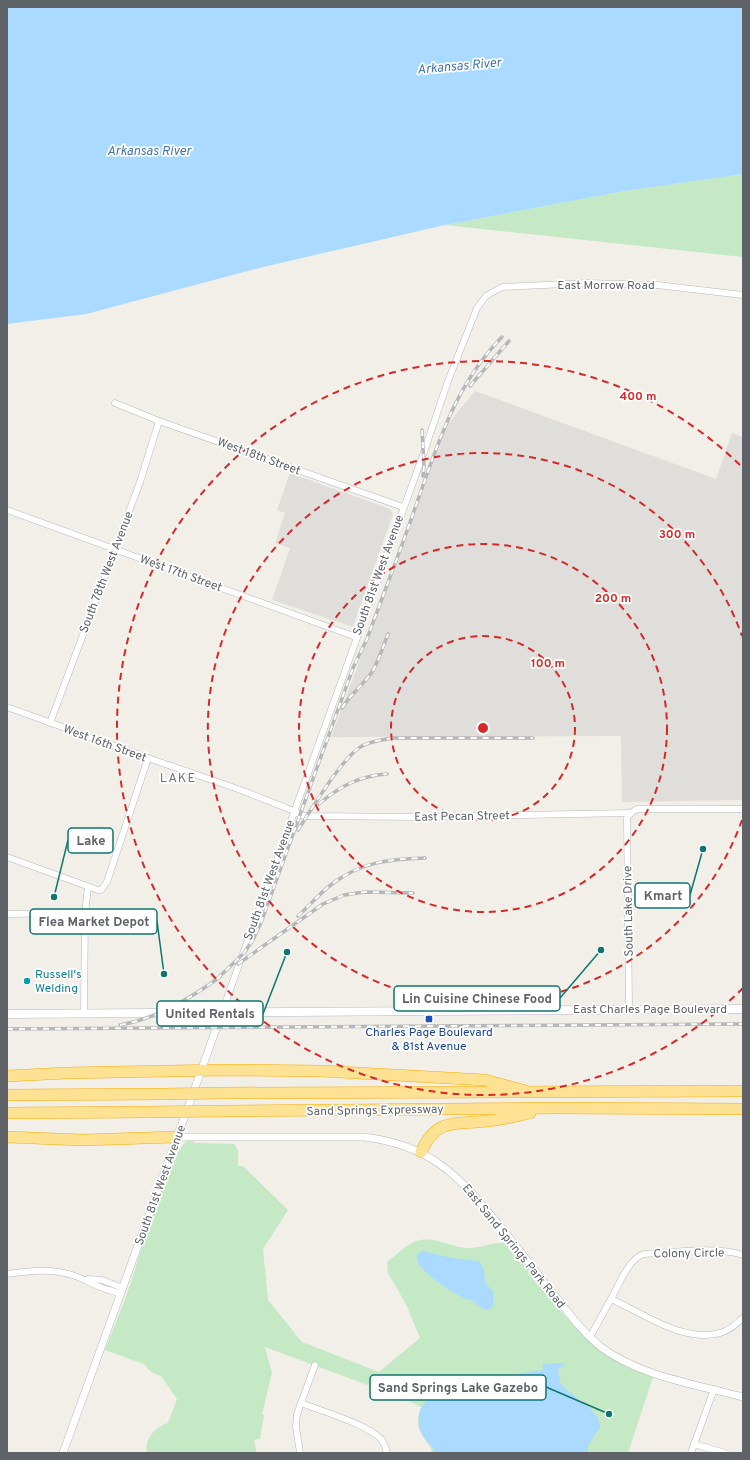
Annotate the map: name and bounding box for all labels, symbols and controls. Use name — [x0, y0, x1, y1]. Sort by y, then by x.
water label: Arkansas River — [417, 55, 503, 79]
water label: Arkansas River — [107, 144, 192, 160]
street label: East Morrow Road — [557, 278, 655, 294]
text: 400 m — [619, 389, 657, 405]
street label: West 18th Street — [215, 434, 303, 479]
street label: South 78th West Avenue — [76, 509, 138, 636]
street label: South 81st West Avenue — [350, 513, 408, 638]
text: 300 m — [659, 527, 695, 543]
street label: West 17th Street — [137, 552, 224, 596]
text: 200 m — [595, 591, 631, 607]
text: 100 m — [531, 656, 565, 672]
street label: West 16th Street — [61, 721, 149, 766]
centre of rings — [476, 721, 490, 735]
district label: LAKE — [160, 771, 196, 787]
street label: East Pecan Street — [414, 808, 510, 826]
street label: South 81st West Avenue — [241, 818, 299, 943]
callout: Lake — [68, 828, 113, 853]
text: Lake — [77, 834, 105, 850]
street label: South Lake Drive — [620, 865, 638, 957]
callout: Kmart — [635, 883, 690, 908]
text: Kmart — [644, 889, 682, 905]
callout: Flea Market Depot — [30, 909, 157, 934]
text: Flea Market Depot — [39, 915, 149, 931]
place label: Russell's Welding — [35, 967, 82, 997]
marker: Russell's Welding — [22, 976, 32, 986]
callout: Lin Cuisine Chinese Food — [394, 986, 560, 1011]
text: Lin Cuisine Chinese Food — [402, 992, 552, 1008]
callout: United Rentals — [157, 1001, 263, 1026]
street label: East Charles Page Boulevard — [573, 1002, 727, 1018]
text: United Rentals — [165, 1007, 255, 1023]
marker: Charles Page Boulevard & 81st Avenue — [424, 1014, 434, 1024]
place label: Charles Page Boulevard & 81st Avenue — [365, 1025, 493, 1055]
street label: Sand Springs Expressway — [306, 1102, 444, 1120]
street label: South 81st West Avenue — [132, 1123, 190, 1248]
street label: East Sand Springs Park Road — [458, 1181, 568, 1312]
street label: Colony Circle — [653, 1245, 725, 1263]
callout: Sand Springs Lake Gazebo — [370, 1375, 546, 1400]
text: Sand Springs Lake Gazebo — [378, 1381, 538, 1397]

